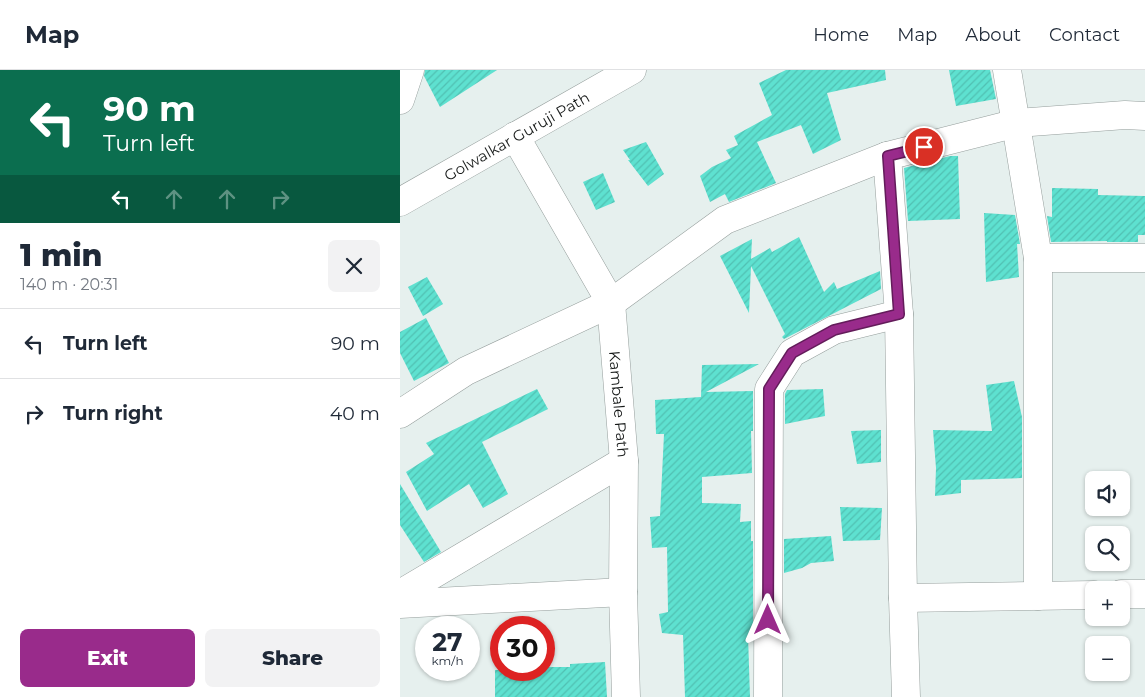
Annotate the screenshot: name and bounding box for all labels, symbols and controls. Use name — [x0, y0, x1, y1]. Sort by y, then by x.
text: Map — [25, 20, 79, 49]
text: Home — [813, 24, 869, 46]
text: Map — [897, 24, 937, 46]
text: About — [965, 24, 1021, 46]
text: Contact — [1049, 24, 1120, 46]
text: 90 m — [103, 87, 196, 130]
street label: Golwalkar Guruji Path — [440, 87, 592, 185]
icon: left — [20, 90, 85, 155]
pin — [903, 126, 945, 168]
text: Turn left — [103, 130, 195, 157]
icon: arrive — [910, 133, 938, 161]
icon: left — [107, 185, 135, 213]
icon: ahead — [160, 185, 188, 213]
icon: ahead — [213, 185, 241, 213]
icon: right — [266, 185, 294, 213]
text: 1 min — [20, 237, 103, 274]
button: close — [328, 240, 380, 292]
text: 140 m · 20:31 — [20, 275, 118, 294]
icon: left — [20, 330, 48, 358]
text: Turn left — [63, 332, 148, 355]
text: 90 m — [331, 332, 380, 355]
street label: Kambale Path — [605, 350, 633, 458]
icon: right — [20, 400, 48, 428]
text: Turn right — [63, 402, 163, 425]
text: 40 m — [330, 402, 380, 425]
map controls — [1085, 471, 1130, 681]
button: sound — [1085, 471, 1130, 516]
button: search — [1085, 526, 1130, 571]
button: + — [1085, 581, 1130, 626]
position arrow — [741, 593, 793, 645]
speed limit sign: 30 — [490, 616, 555, 681]
text: 27 — [432, 627, 463, 657]
button: Exit — [20, 629, 195, 687]
button: Share — [205, 629, 380, 687]
button: − — [1085, 636, 1130, 681]
text: km/h — [431, 653, 464, 668]

